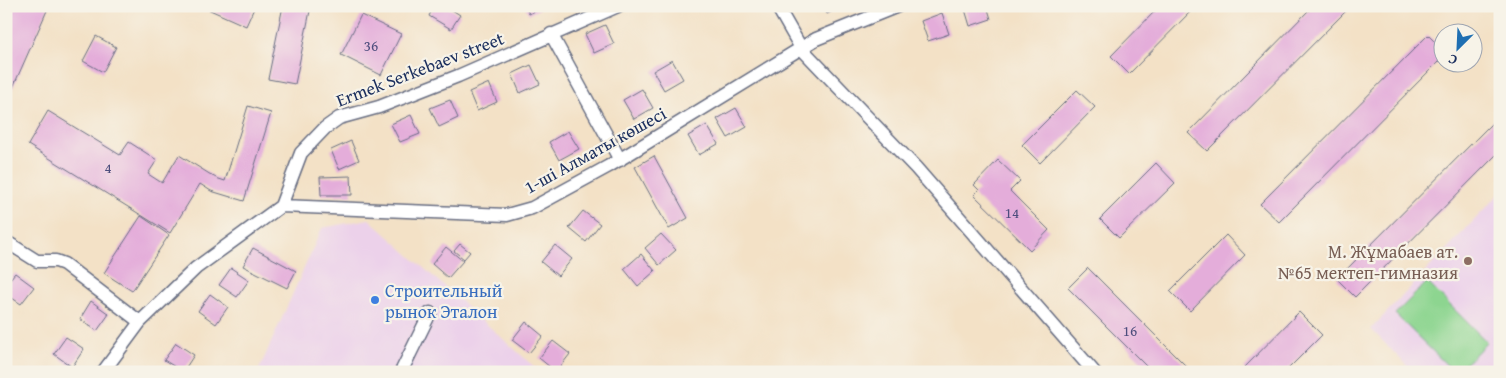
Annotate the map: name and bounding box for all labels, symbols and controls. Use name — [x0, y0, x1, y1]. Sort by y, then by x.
north arrow — [1434, 22, 1484, 72]
street label: Ermek Serkebaev street — [332, 24, 508, 113]
house number: 36 — [364, 35, 378, 56]
text: С — [1445, 49, 1460, 71]
street label: 1-ші Алматы көшесі — [519, 100, 671, 200]
house number: 4 — [104, 157, 112, 178]
house number: 14 — [1005, 202, 1019, 223]
place label: М. Жұмабаев ат. №65 мектеп-гимназия — [1278, 238, 1458, 286]
marker: М. Жұмабаев ат. №65 мектеп-гимназия — [1462, 255, 1474, 267]
place label: Строительный рынок Эталон — [385, 277, 503, 325]
marker: Строительный рынок Эталон — [369, 294, 381, 306]
house number: 16 — [1123, 320, 1137, 341]

